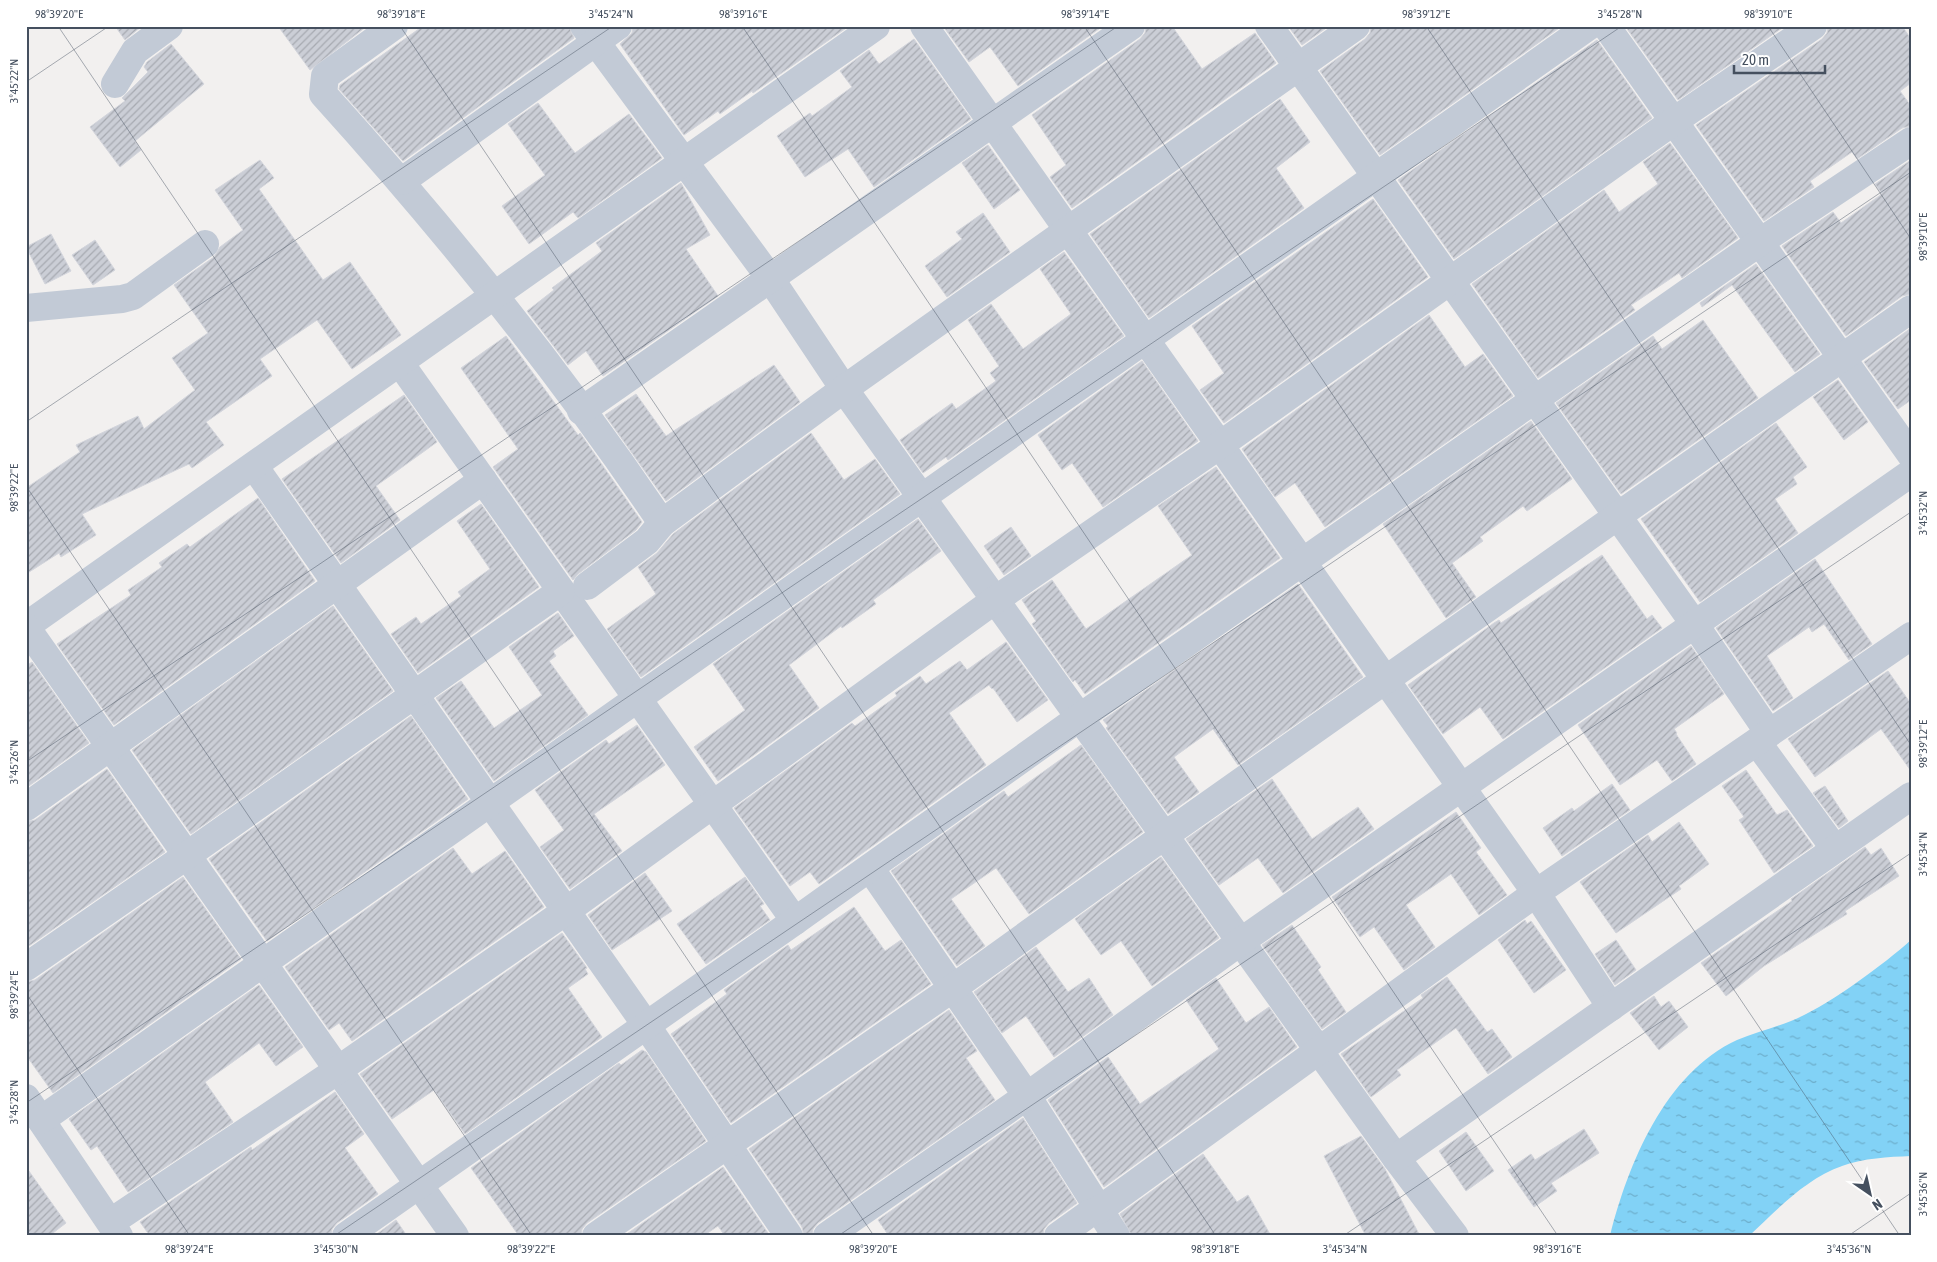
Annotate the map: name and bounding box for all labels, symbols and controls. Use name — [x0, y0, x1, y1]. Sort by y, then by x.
text: 98°39'20"E — [35, 7, 83, 21]
text: 98°39'18"E — [377, 7, 425, 21]
text: 3°45'24"N — [589, 7, 633, 21]
text: 98°39'16"E — [719, 7, 767, 21]
text: 98°39'14"E — [1061, 7, 1109, 21]
text: 98°39'12"E — [1402, 7, 1450, 21]
text: 3°45'28"N — [1598, 7, 1642, 21]
text: 98°39'10"E — [1744, 7, 1792, 21]
scale bar — [1734, 42, 1826, 74]
text: 20 m — [1742, 51, 1769, 68]
text: 3°45'22"N — [7, 59, 21, 103]
text: 98°39'10"E — [1916, 213, 1930, 261]
text: 98°39'22"E — [7, 464, 21, 512]
text: 3°45'32"N — [1916, 491, 1930, 535]
text: 98°39'12"E — [1916, 720, 1930, 768]
text: 3°45'26"N — [7, 740, 21, 784]
text: 3°45'34"N — [1916, 832, 1930, 876]
text: 98°39'24"E — [7, 971, 21, 1019]
text: 3°45'28"N — [7, 1080, 21, 1124]
north arrow — [1844, 1170, 1894, 1220]
text: 3°45'36"N — [1916, 1172, 1930, 1216]
text: N — [1869, 1196, 1885, 1214]
text: 98°39'24"E — [165, 1242, 213, 1256]
text: 3°45'30"N — [314, 1242, 358, 1256]
text: 98°39'22"E — [507, 1242, 555, 1256]
text: 98°39'20"E — [849, 1242, 897, 1256]
text: 98°39'18"E — [1191, 1242, 1239, 1256]
text: 3°45'34"N — [1323, 1242, 1367, 1256]
text: 98°39'16"E — [1533, 1242, 1581, 1256]
text: 3°45'36"N — [1827, 1242, 1871, 1256]

